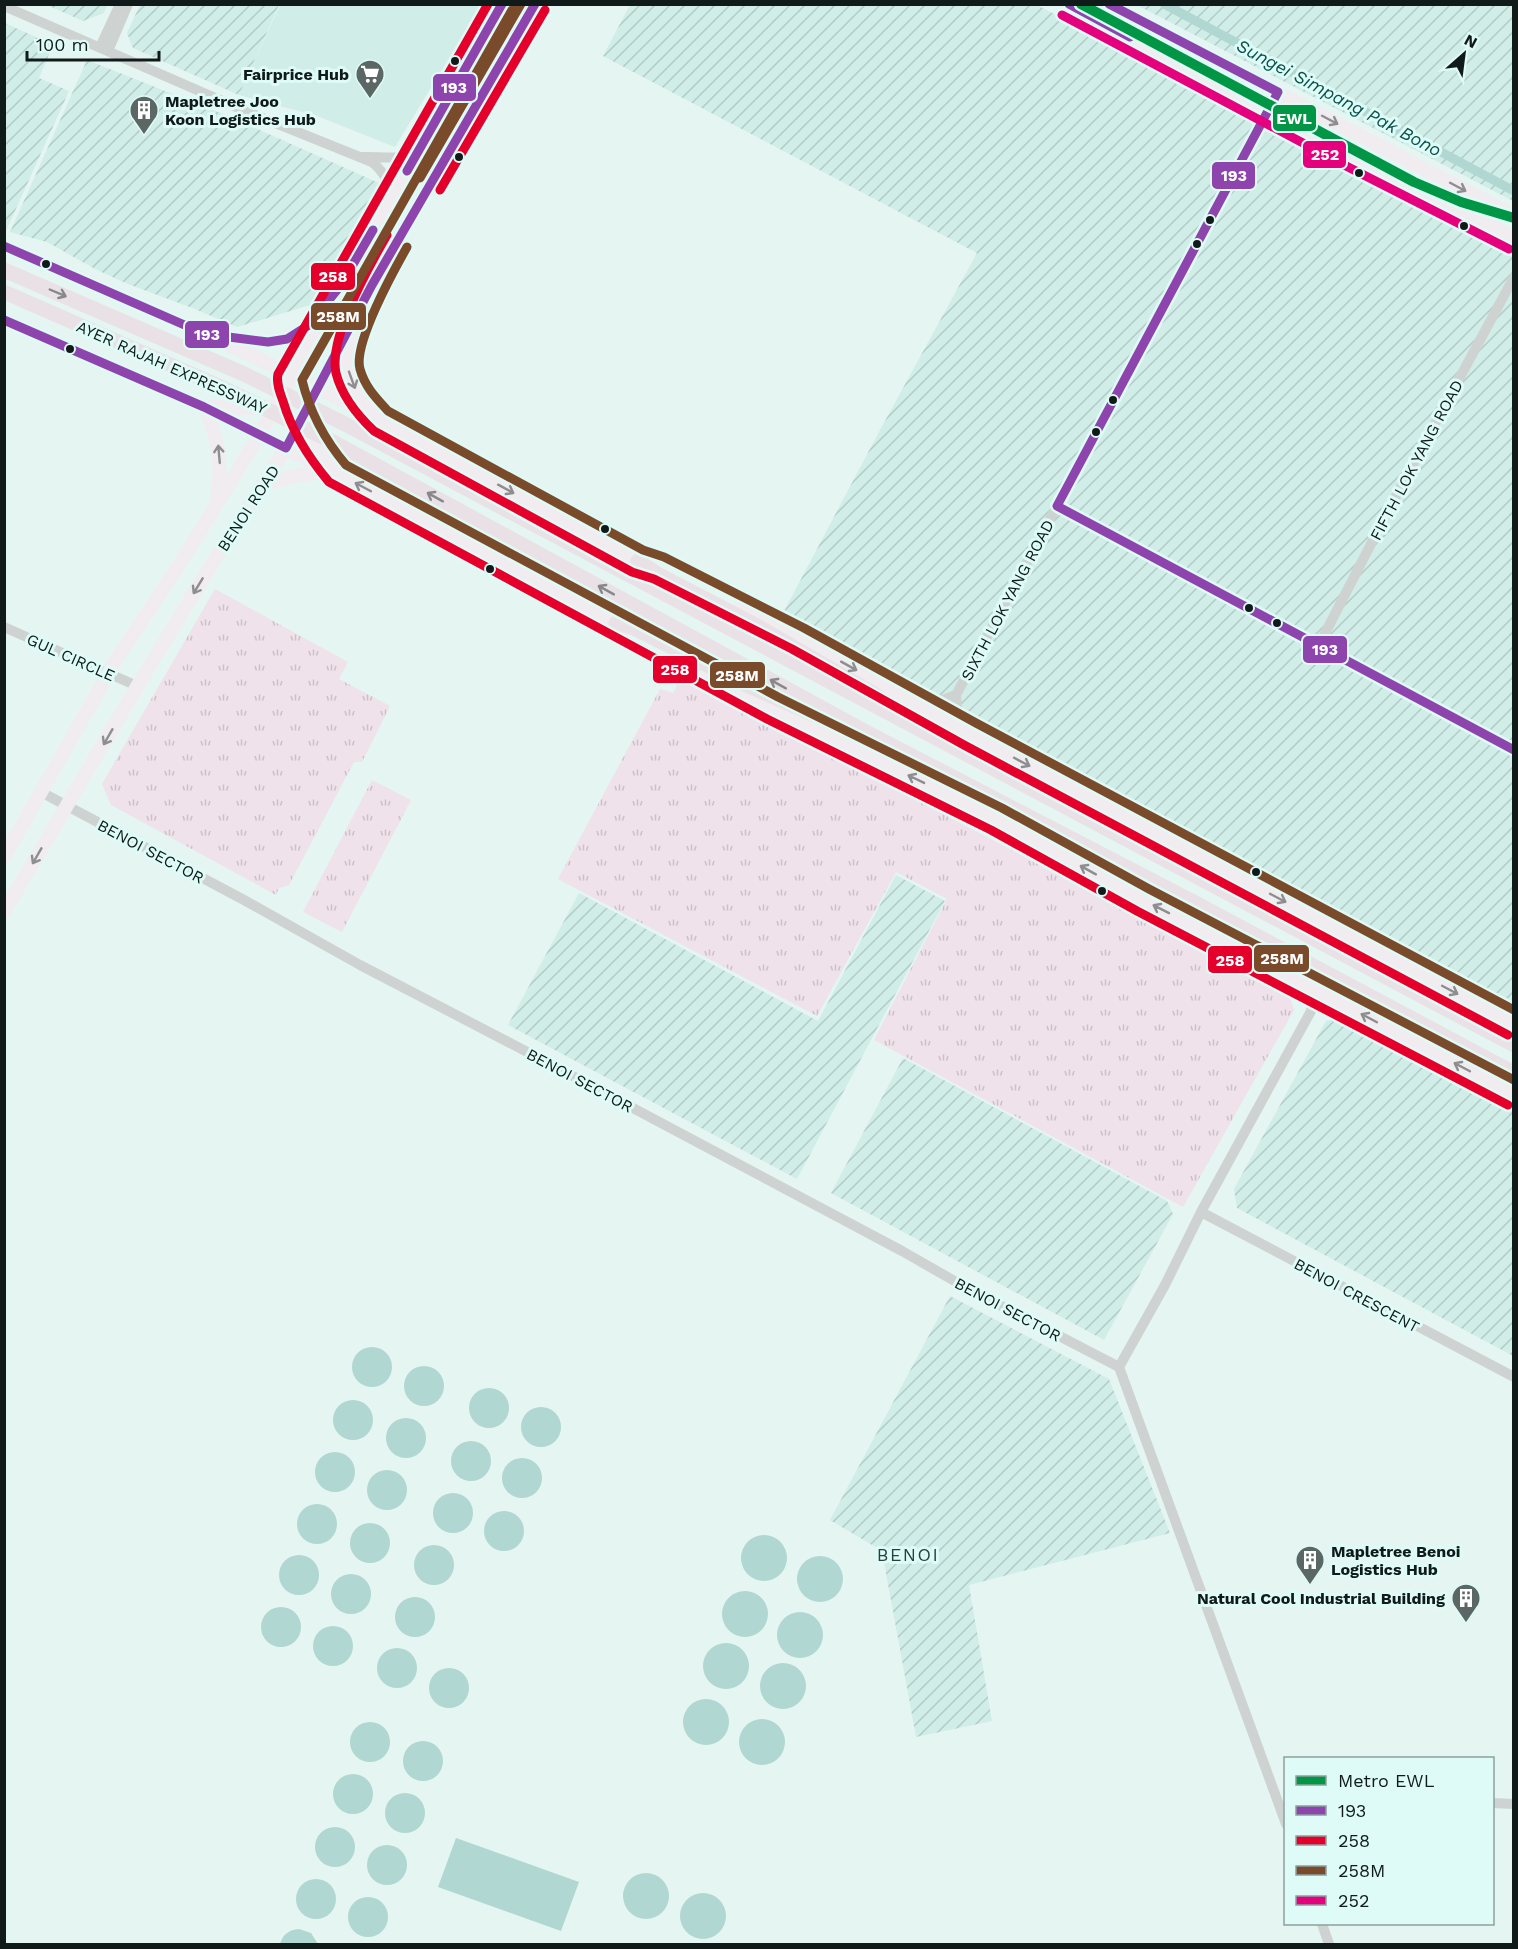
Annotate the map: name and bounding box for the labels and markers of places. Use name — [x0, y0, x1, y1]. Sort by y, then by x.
unlabelled marker — [449, 55, 461, 67]
supermarket icon: Fairprice Hub — [354, 58, 386, 100]
place label: Fairprice Hub — [243, 65, 349, 84]
place label: Mapletree Joo Koon Logistics Hub — [165, 92, 316, 129]
building icon: Mapletree Joo Koon Logistics Hub — [128, 94, 160, 136]
unlabelled marker — [453, 151, 465, 163]
unlabelled marker — [1353, 167, 1365, 179]
unlabelled marker — [1204, 214, 1216, 226]
unlabelled marker — [1458, 220, 1470, 232]
unlabelled marker — [1191, 238, 1203, 250]
unlabelled marker — [40, 258, 52, 270]
unlabelled marker — [64, 343, 76, 355]
unlabelled marker — [1107, 394, 1119, 406]
unlabelled marker — [1090, 426, 1102, 438]
unlabelled marker — [599, 523, 611, 535]
unlabelled marker — [484, 563, 496, 575]
unlabelled marker — [1243, 602, 1255, 614]
unlabelled marker — [1271, 617, 1283, 629]
unlabelled marker — [1250, 866, 1262, 878]
unlabelled marker — [1096, 885, 1108, 897]
place label: Mapletree Benoi Logistics Hub — [1331, 1542, 1460, 1579]
building icon: Mapletree Benoi Logistics Hub — [1294, 1544, 1326, 1586]
building icon: Natural Cool Industrial Building — [1450, 1582, 1482, 1624]
place label: Natural Cool Industrial Building — [1197, 1589, 1445, 1608]

